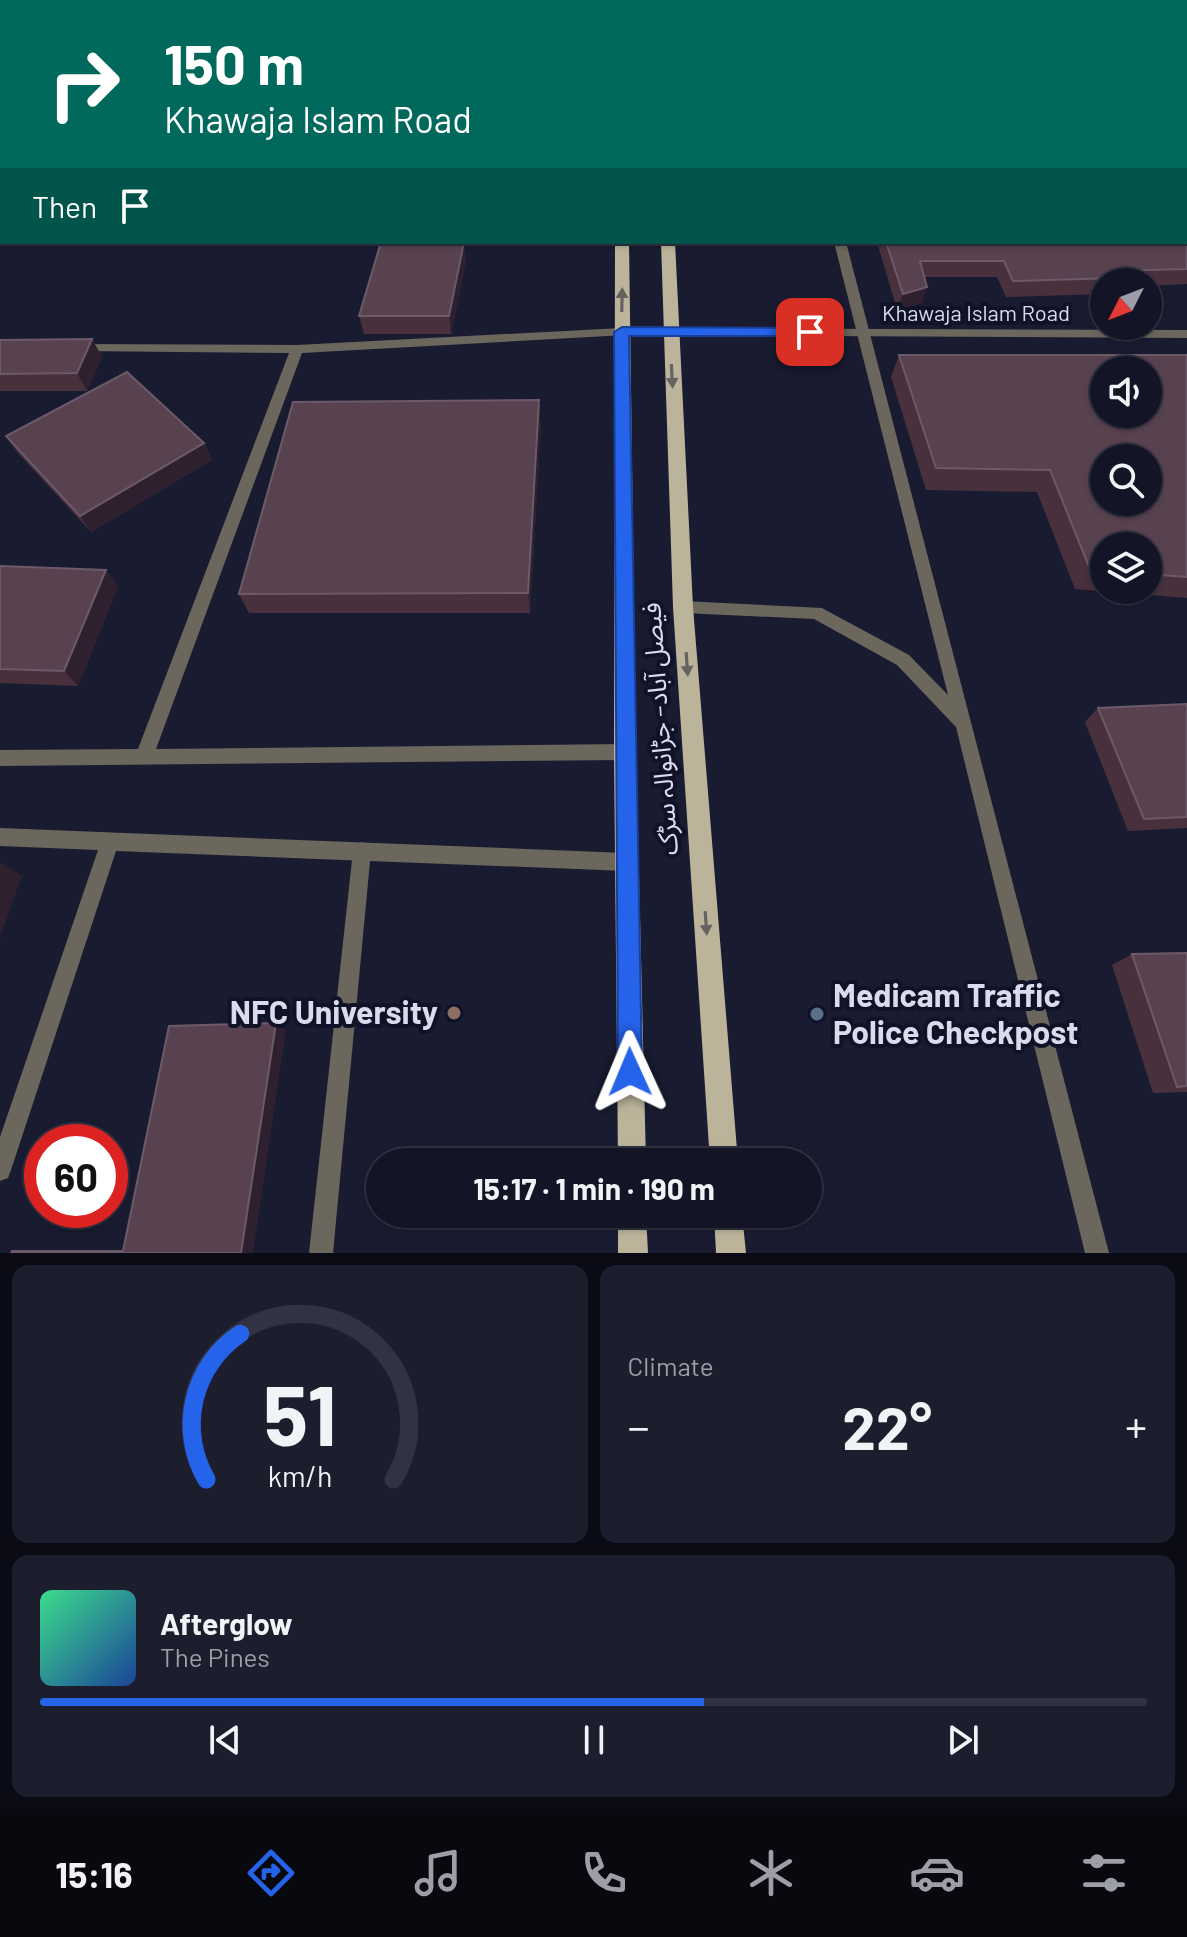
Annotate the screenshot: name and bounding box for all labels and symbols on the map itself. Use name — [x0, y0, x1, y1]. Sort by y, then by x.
north arrow — [1090, 268, 1162, 340]
one-way arrow — [616, 287, 628, 312]
pin — [776, 298, 844, 366]
street label: Khawaja Islam Road — [882, 299, 1070, 325]
one-way arrow — [665, 364, 678, 389]
street label: فیصل آباد– جڑانوالہ سڑک — [634, 601, 684, 857]
one-way arrow — [681, 651, 694, 676]
one-way arrow — [700, 911, 713, 936]
place label: Medicam Traffic Police Checkpost — [833, 975, 1079, 1050]
place label: NFC University — [230, 992, 438, 1030]
marker: NFC University — [445, 1004, 463, 1022]
marker: Medicam Traffic Police Checkpost — [808, 1005, 826, 1023]
position arrow — [588, 1030, 672, 1114]
speed limit sign: 60 — [24, 1124, 128, 1228]

